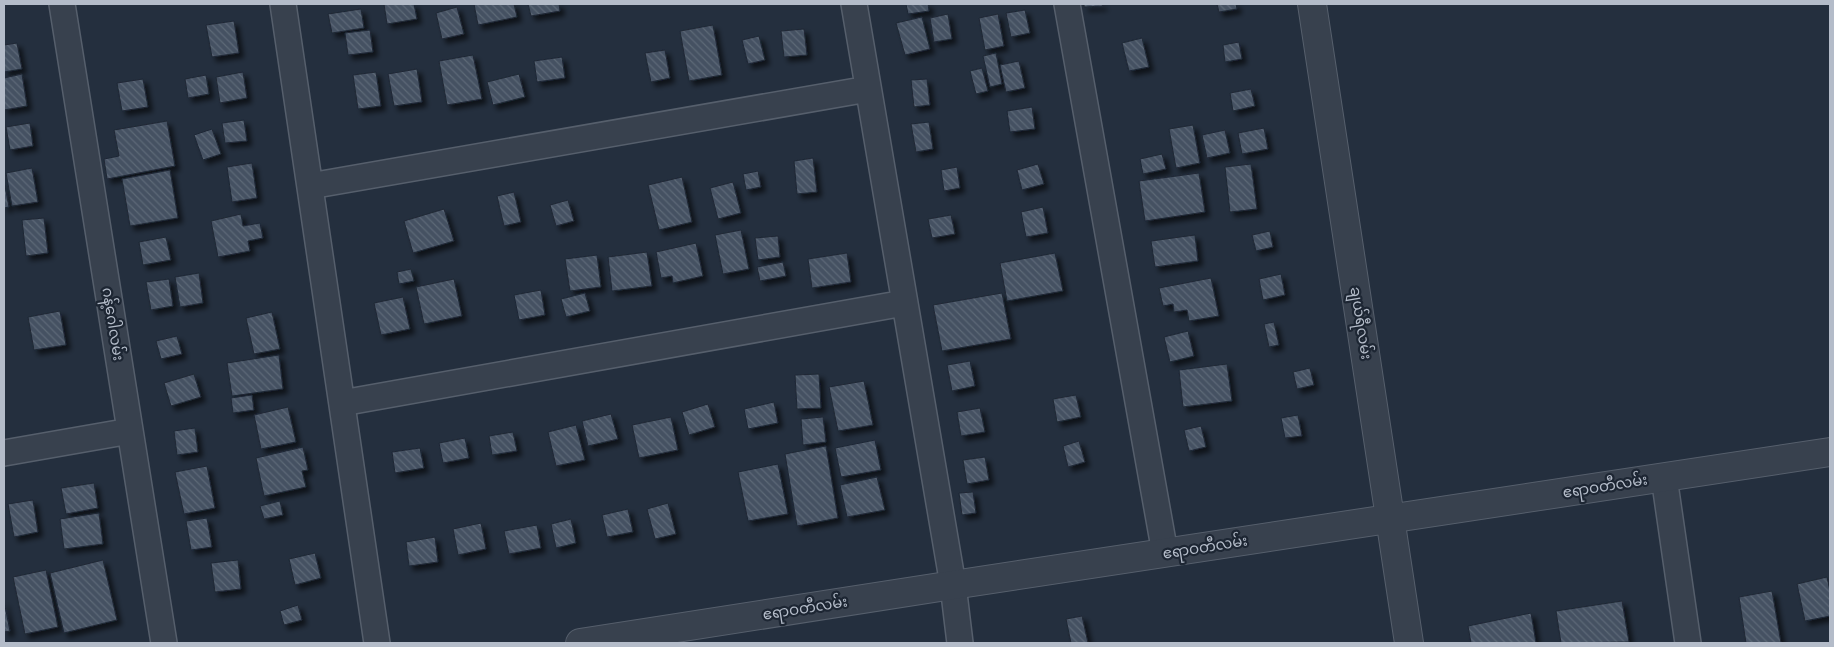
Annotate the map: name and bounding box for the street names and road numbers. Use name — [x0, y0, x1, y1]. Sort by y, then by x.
street label: ချယ်ရီလမ်း — [1343, 285, 1377, 361]
street label: ဂန့်ဂေါလမ်း — [95, 286, 129, 362]
street label: ဧရာဝတီလမ်း — [1561, 469, 1649, 505]
street label: ဧရာဝတီလမ်း — [1161, 530, 1249, 566]
street label: ဧရာဝတီလမ်း — [761, 591, 849, 627]

